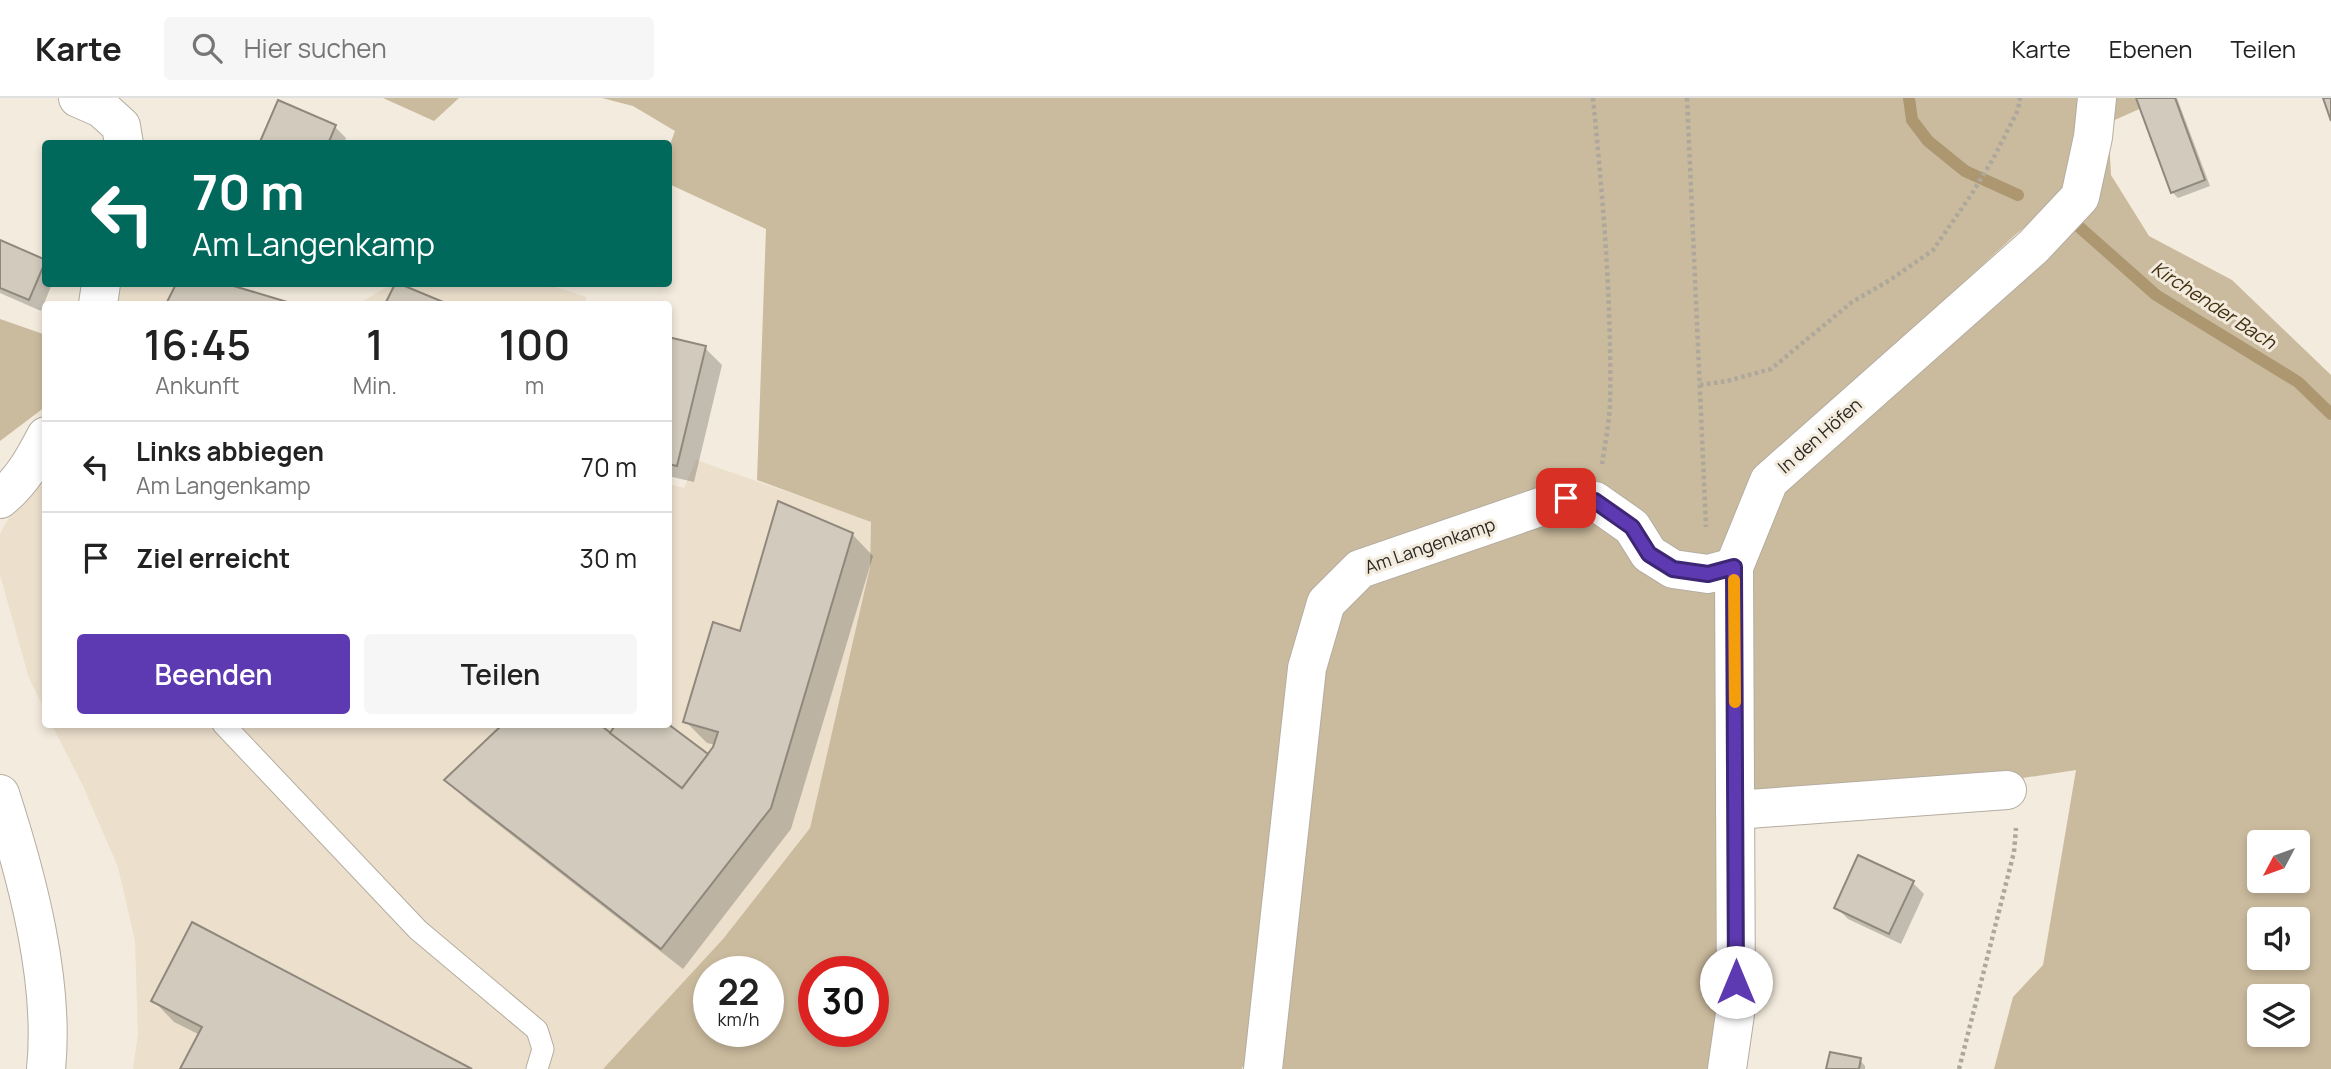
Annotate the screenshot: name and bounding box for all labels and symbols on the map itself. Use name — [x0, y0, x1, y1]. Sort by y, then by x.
water label: Kirchender Bach — [2147, 255, 2282, 355]
street label: In den Höfen — [1772, 392, 1866, 478]
pin — [1536, 468, 1596, 528]
street label: Am Langenkamp — [1361, 511, 1498, 579]
north arrow — [2247, 830, 2310, 892]
position arrow — [1699, 945, 1773, 1019]
speed limit sign: 30 — [798, 956, 889, 1047]

